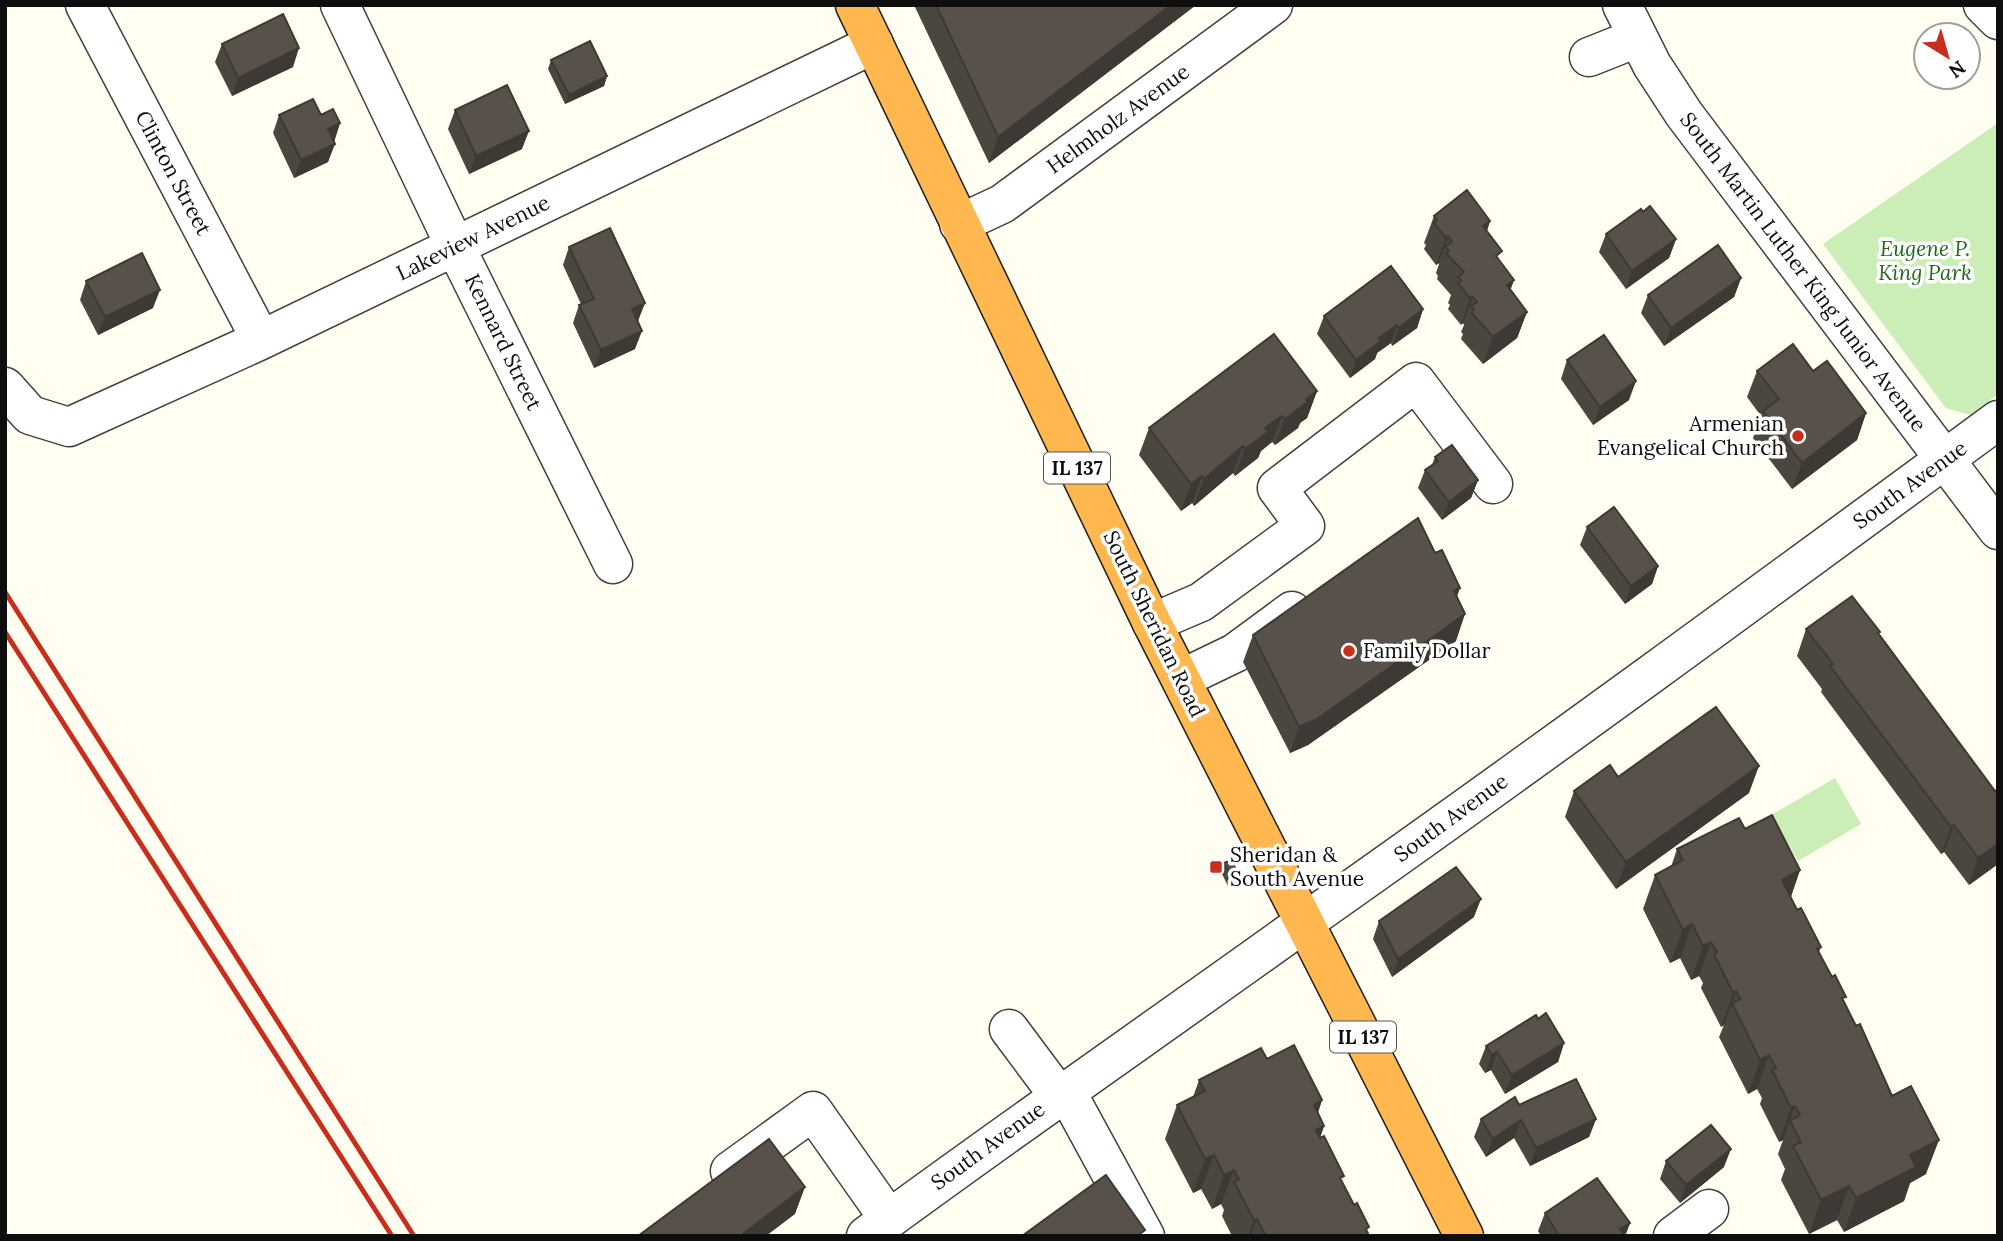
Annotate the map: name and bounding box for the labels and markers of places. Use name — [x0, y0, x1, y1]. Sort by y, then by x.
place label: Armenian Evangelical Church — [1597, 410, 1784, 461]
marker: Armenian Evangelical Church — [1790, 428, 1806, 444]
place label: Family Dollar — [1363, 637, 1491, 664]
marker: Family Dollar — [1341, 643, 1357, 659]
place label: Sheridan & South Avenue — [1230, 841, 1364, 892]
marker: Sheridan & South Avenue — [1208, 859, 1224, 875]

